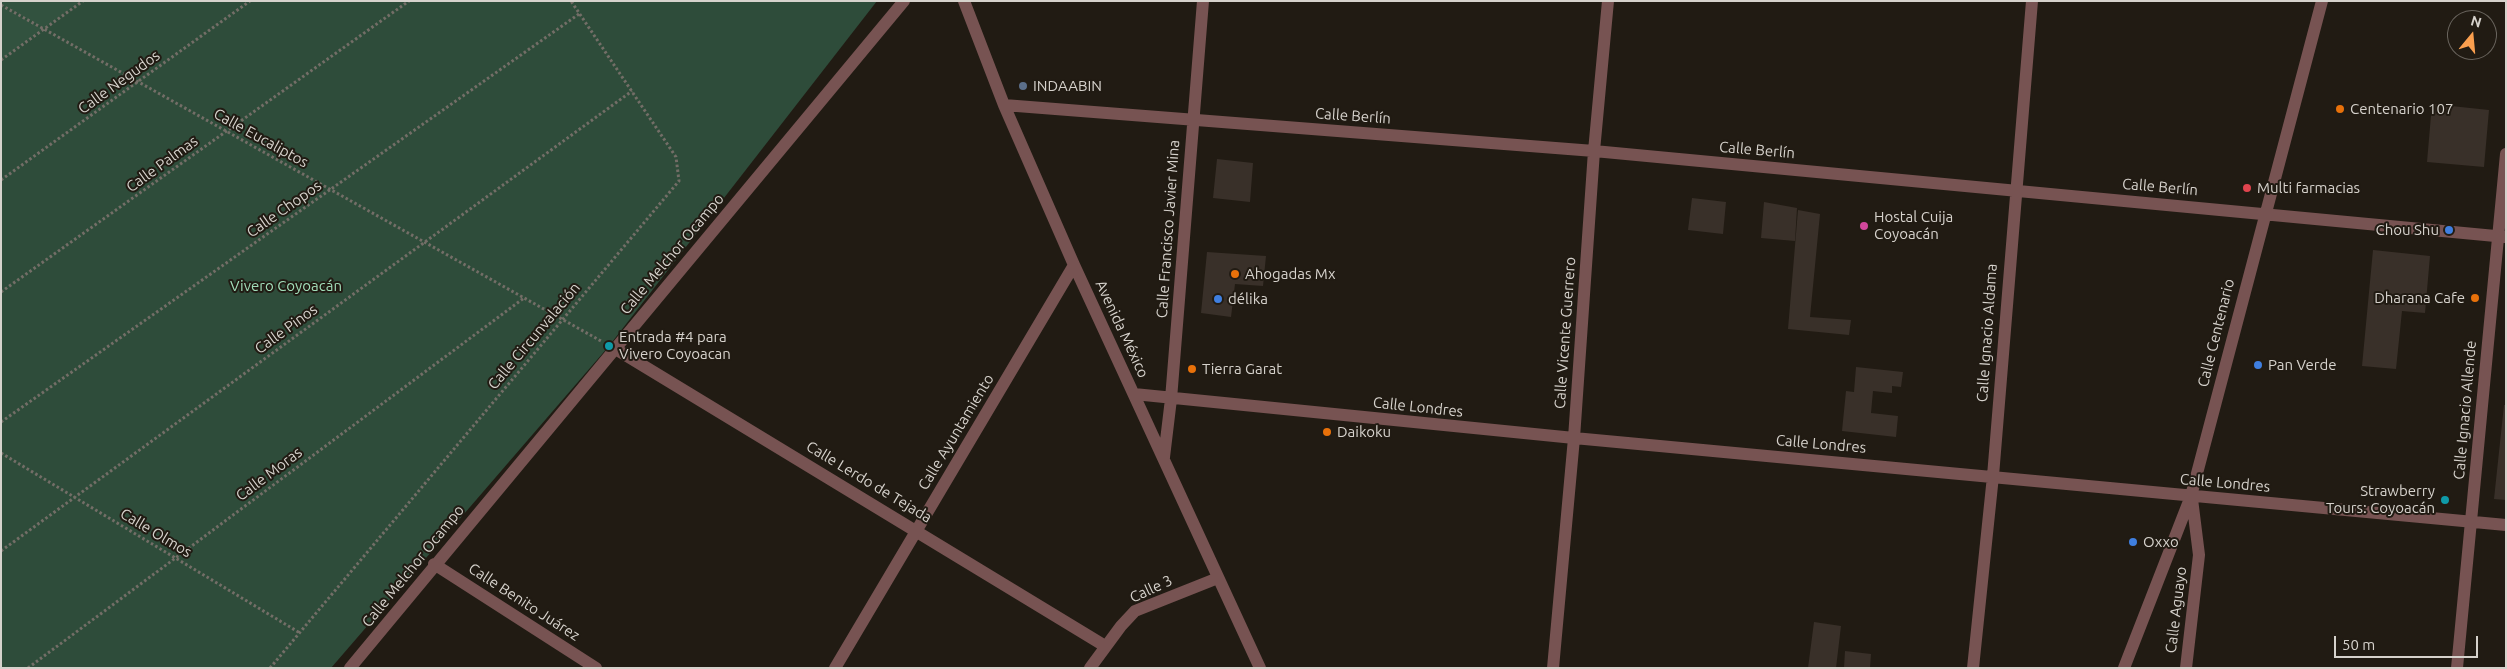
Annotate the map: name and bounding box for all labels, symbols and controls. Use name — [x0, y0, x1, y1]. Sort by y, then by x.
north arrow — [2447, 10, 2497, 60]
text: N — [2469, 12, 2483, 31]
street label: Calle Negudos — [75, 46, 163, 118]
place label: INDAABIN — [1033, 77, 1102, 95]
marker: INDAABIN — [1017, 80, 1029, 92]
place label: Centenario 107 — [2350, 100, 2453, 118]
marker: Centenario 107 — [2334, 103, 2346, 115]
street label: Calle Berlín — [1314, 104, 1392, 128]
street label: Calle Eucaliptos — [210, 105, 312, 171]
street label: Calle Palmas — [123, 132, 201, 196]
street label: Calle Berlín — [1718, 138, 1796, 162]
street label: Calle Francisco Javier Mina — [1153, 139, 1183, 319]
street label: Calle Berlín — [2121, 175, 2199, 199]
street label: Calle Chopos — [243, 177, 325, 241]
place label: Multi farmacias — [2257, 179, 2360, 197]
marker: Multi farmacias — [2241, 182, 2253, 194]
street label: Calle Melchor Ocampo — [616, 190, 728, 318]
place label: Hostal Cuija Coyoacán — [1874, 208, 1953, 243]
marker: Hostal Cuija Coyoacán — [1858, 220, 1870, 232]
place label: Chou Shu — [2375, 221, 2439, 239]
marker: Chou Shu — [2443, 224, 2455, 236]
street label: Calle Vicente Guerrero — [1551, 256, 1579, 410]
street label: Calle Ignacio Aldama — [1973, 263, 2001, 403]
place label: Ahogadas Mx — [1245, 265, 1335, 283]
marker: Ahogadas Mx — [1229, 268, 1241, 280]
park label: Vivero Coyoacán — [230, 277, 342, 295]
street label: Avenida México — [1092, 277, 1152, 381]
street label: Calle Centenario — [2194, 277, 2238, 389]
street label: Calle Circunvalación — [484, 279, 584, 393]
place label: Dharana Cafe — [2374, 289, 2465, 307]
place label: délika — [1228, 290, 1268, 308]
marker: Dharana Cafe — [2469, 292, 2481, 304]
marker: délika — [1212, 293, 1224, 305]
street label: Calle Pinos — [251, 300, 321, 358]
place label: Entrada #4 para Vivero Coyoacan — [619, 328, 731, 363]
marker: Entrada #4 para Vivero Coyoacan — [603, 340, 615, 352]
street label: Calle Ignacio Allende — [2450, 340, 2480, 480]
place label: Pan Verde — [2268, 356, 2337, 374]
marker: Pan Verde — [2252, 359, 2264, 371]
place label: Tierra Garat — [1202, 360, 1282, 378]
marker: Tierra Garat — [1186, 363, 1198, 375]
street label: Calle Ayuntamiento — [914, 371, 998, 493]
street label: Calle Londres — [1372, 393, 1464, 421]
place label: Daikoku — [1337, 423, 1391, 441]
marker: Daikoku — [1321, 426, 1333, 438]
street label: Calle Londres — [1775, 431, 1867, 457]
street label: Calle Lerdo de Tejada — [803, 437, 935, 527]
street label: Calle Moras — [232, 443, 306, 505]
street label: Calle Londres — [2179, 470, 2271, 496]
place label: Strawberry Tours: Coyoacán — [2326, 482, 2435, 517]
marker: Strawberry Tours: Coyoacán — [2439, 494, 2451, 506]
street label: Calle Melchor Ocampo — [358, 501, 468, 631]
street label: Calle Olmos — [117, 505, 195, 561]
place label: Oxxo — [2143, 533, 2179, 551]
marker: Oxxo — [2127, 536, 2139, 548]
street label: Calle Benito Juárez — [465, 559, 583, 645]
street label: Calle Aguayo — [2162, 566, 2190, 654]
street label: Calle 3 — [1127, 571, 1175, 607]
scale bar — [2337, 626, 2481, 658]
text: 50 m — [2342, 636, 2375, 653]

